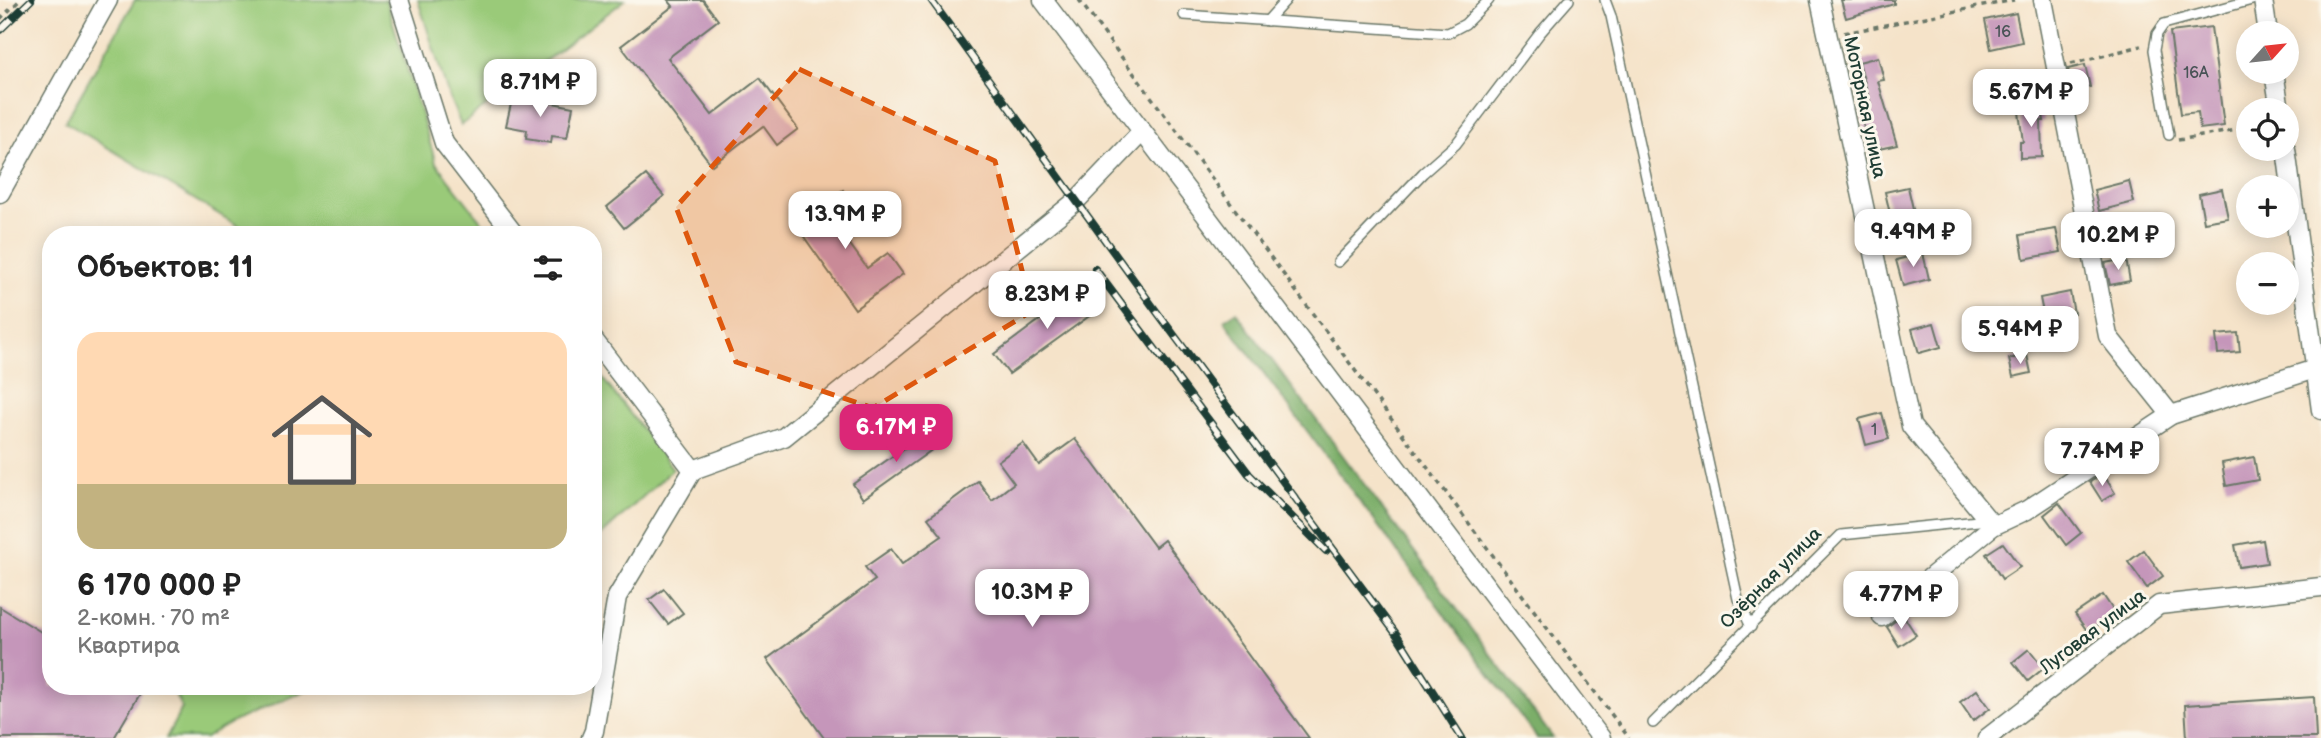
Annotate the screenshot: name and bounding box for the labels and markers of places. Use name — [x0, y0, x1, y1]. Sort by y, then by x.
pin: 8.71M ₽ — [475, 60, 605, 119]
pin: 5.67M ₽ — [1966, 69, 2096, 129]
pin: 13.9M ₽ — [780, 191, 910, 251]
pin: 9.49M ₽ — [1848, 210, 1978, 269]
pin: 10.2M ₽ — [2053, 212, 2183, 272]
pin: 8.23M ₽ — [982, 272, 1112, 331]
pin: 5.94M ₽ — [1955, 306, 2085, 366]
pin: 6.17M ₽ — [831, 405, 961, 464]
pin: 7.74M ₽ — [2037, 428, 2167, 488]
pin: 10.3M ₽ — [967, 570, 1097, 629]
pin: 4.77M ₽ — [1836, 572, 1966, 631]

